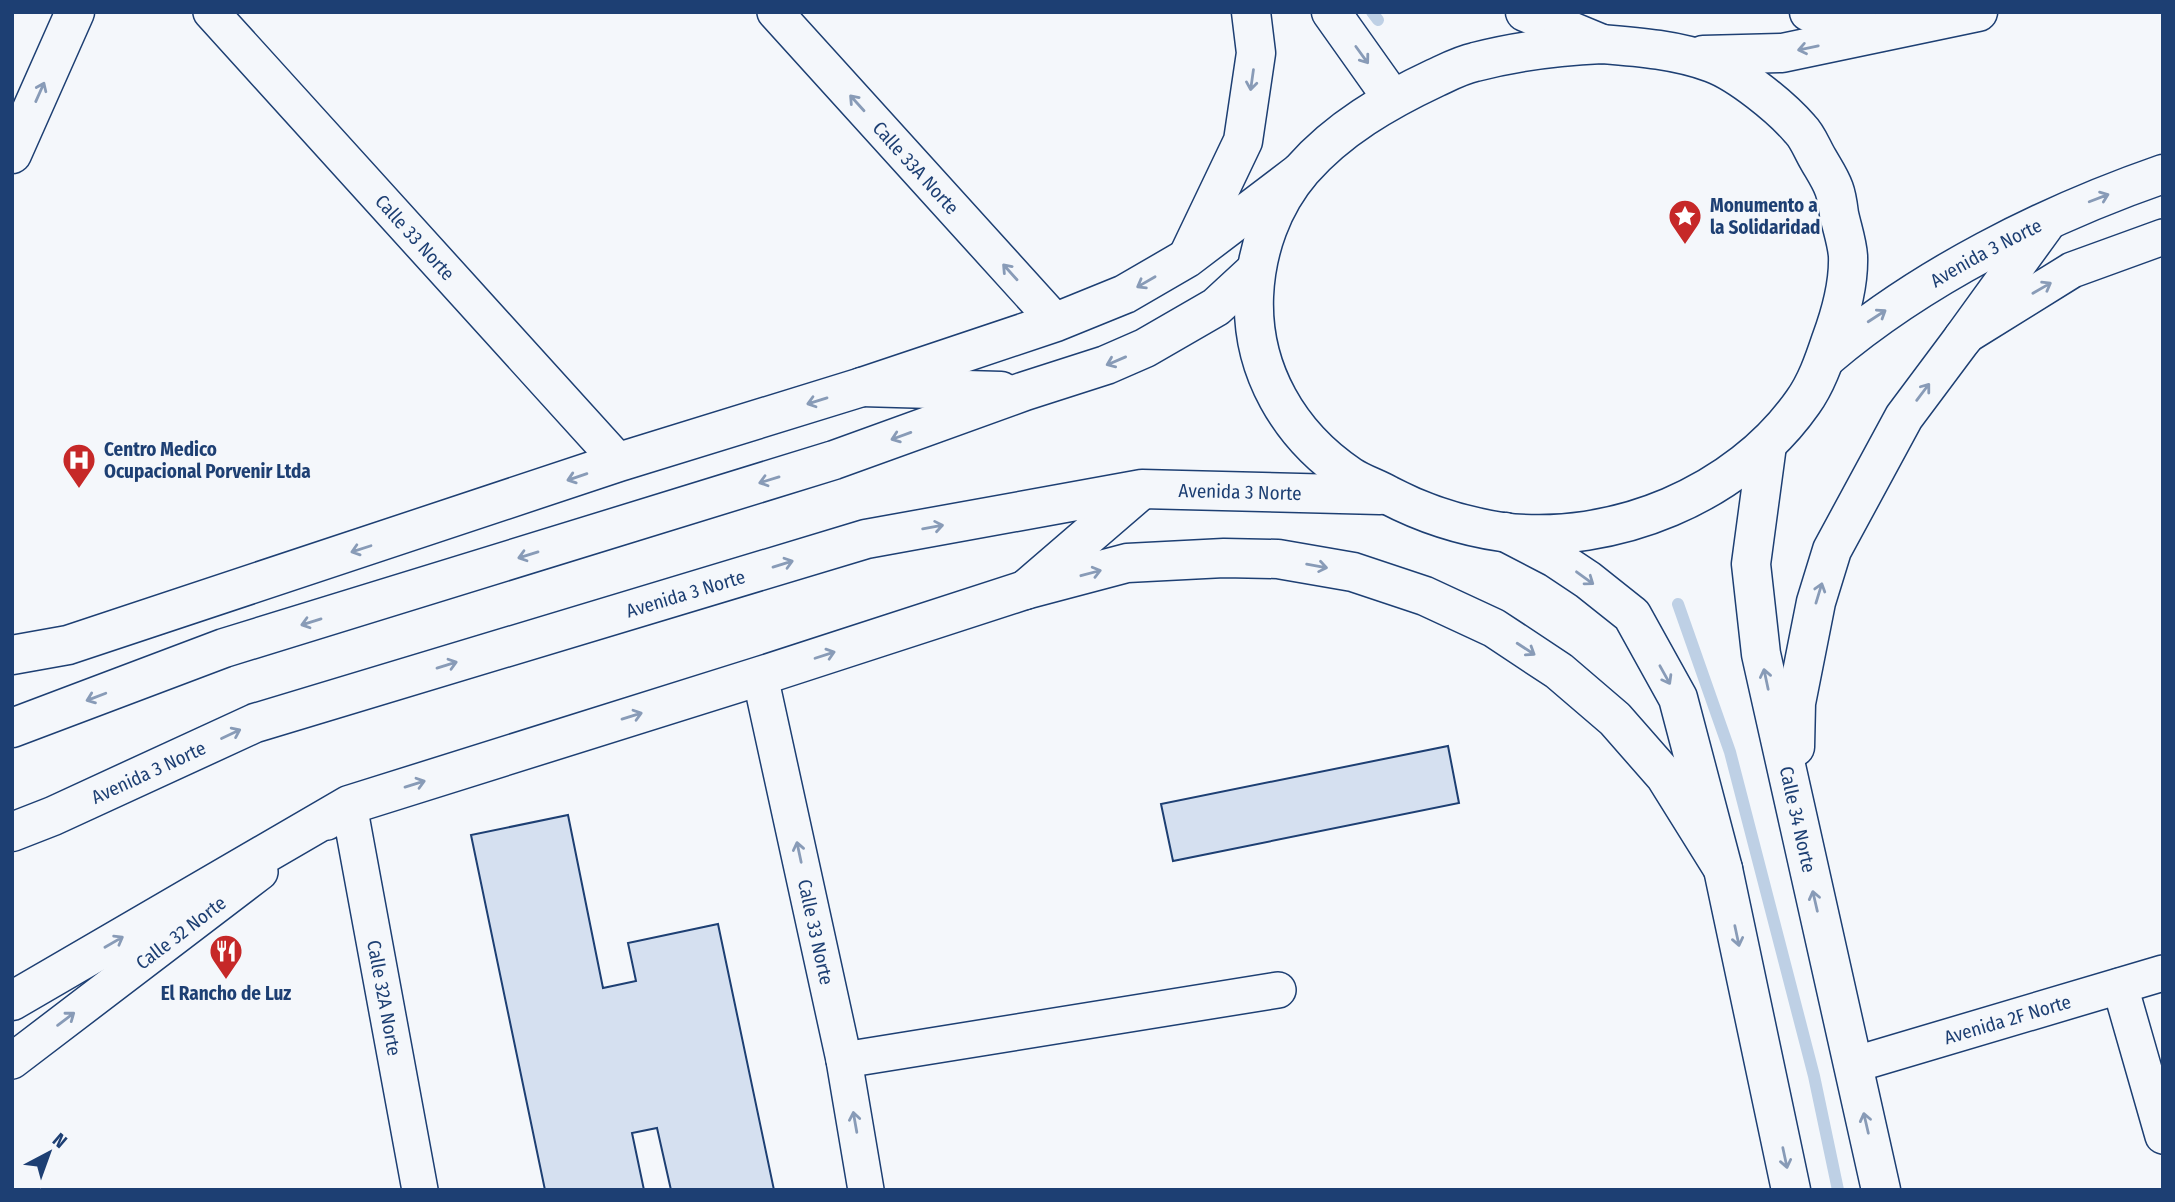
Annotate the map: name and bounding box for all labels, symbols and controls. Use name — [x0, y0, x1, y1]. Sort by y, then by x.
one-way arrow — [1797, 41, 1820, 55]
one-way arrow — [1355, 45, 1369, 64]
one-way arrow — [1245, 68, 1258, 91]
one-way arrow — [34, 82, 47, 103]
one-way arrow — [849, 94, 865, 112]
street label: Calle 33A Norte — [868, 116, 964, 219]
street label: Calle 33 Norte — [371, 190, 460, 285]
one-way arrow — [2088, 191, 2110, 204]
place label: Monumento a la Solidaridad — [1710, 194, 1820, 239]
place icon: Monumento a la Solidaridad — [1666, 197, 1704, 246]
street label: Avenida 3 Norte — [1926, 213, 2045, 292]
one-way arrow — [1001, 264, 1018, 281]
one-way arrow — [1136, 275, 1156, 289]
one-way arrow — [2031, 281, 2051, 295]
one-way arrow — [1867, 309, 1887, 323]
one-way arrow — [1106, 355, 1127, 368]
one-way arrow — [1916, 383, 1931, 401]
one-way arrow — [806, 395, 828, 408]
one-way arrow — [891, 431, 913, 443]
place label: Centro Medico Ocupacional Porvenir Ltda — [104, 438, 311, 483]
hospital icon: Centro Medico Ocupacional Porvenir Ltda — [60, 441, 98, 490]
one-way arrow — [566, 471, 588, 484]
one-way arrow — [758, 475, 780, 488]
street label: Avenida 3 Norte — [1178, 478, 1302, 505]
one-way arrow — [921, 520, 944, 533]
one-way arrow — [350, 543, 372, 556]
one-way arrow — [517, 549, 539, 562]
one-way arrow — [771, 556, 793, 569]
one-way arrow — [1305, 560, 1327, 573]
street label: Avenida 3 Norte — [623, 565, 748, 622]
one-way arrow — [1080, 565, 1102, 578]
one-way arrow — [1575, 571, 1594, 586]
one-way arrow — [1814, 582, 1826, 604]
one-way arrow — [300, 616, 322, 629]
one-way arrow — [1516, 642, 1535, 657]
one-way arrow — [814, 648, 836, 661]
one-way arrow — [436, 657, 458, 670]
one-way arrow — [1658, 664, 1672, 684]
one-way arrow — [1759, 668, 1772, 691]
one-way arrow — [85, 691, 107, 704]
one-way arrow — [620, 709, 642, 722]
one-way arrow — [220, 727, 241, 740]
street label: Avenida 3 Norte — [88, 736, 209, 808]
street label: Calle 34 Norte — [1775, 764, 1821, 875]
one-way arrow — [403, 777, 425, 790]
one-way arrow — [791, 841, 805, 864]
street label: Calle 33 Norte — [793, 877, 839, 987]
one-way arrow — [1808, 890, 1822, 913]
street label: Calle 32 Norte — [131, 891, 230, 974]
one-way arrow — [1731, 924, 1745, 947]
restaurant icon: El Rancho de Luz — [207, 932, 245, 981]
one-way arrow — [103, 935, 123, 949]
street label: Calle 32A Norte — [363, 938, 407, 1058]
place label: El Rancho de Luz — [161, 982, 291, 1005]
street label: Avenida 2F Norte — [1941, 989, 2074, 1049]
one-way arrow — [56, 1012, 75, 1026]
one-way arrow — [848, 1112, 861, 1134]
one-way arrow — [1858, 1112, 1872, 1135]
north arrow — [14, 1118, 84, 1188]
text: N — [48, 1128, 72, 1153]
one-way arrow — [1778, 1146, 1792, 1169]

